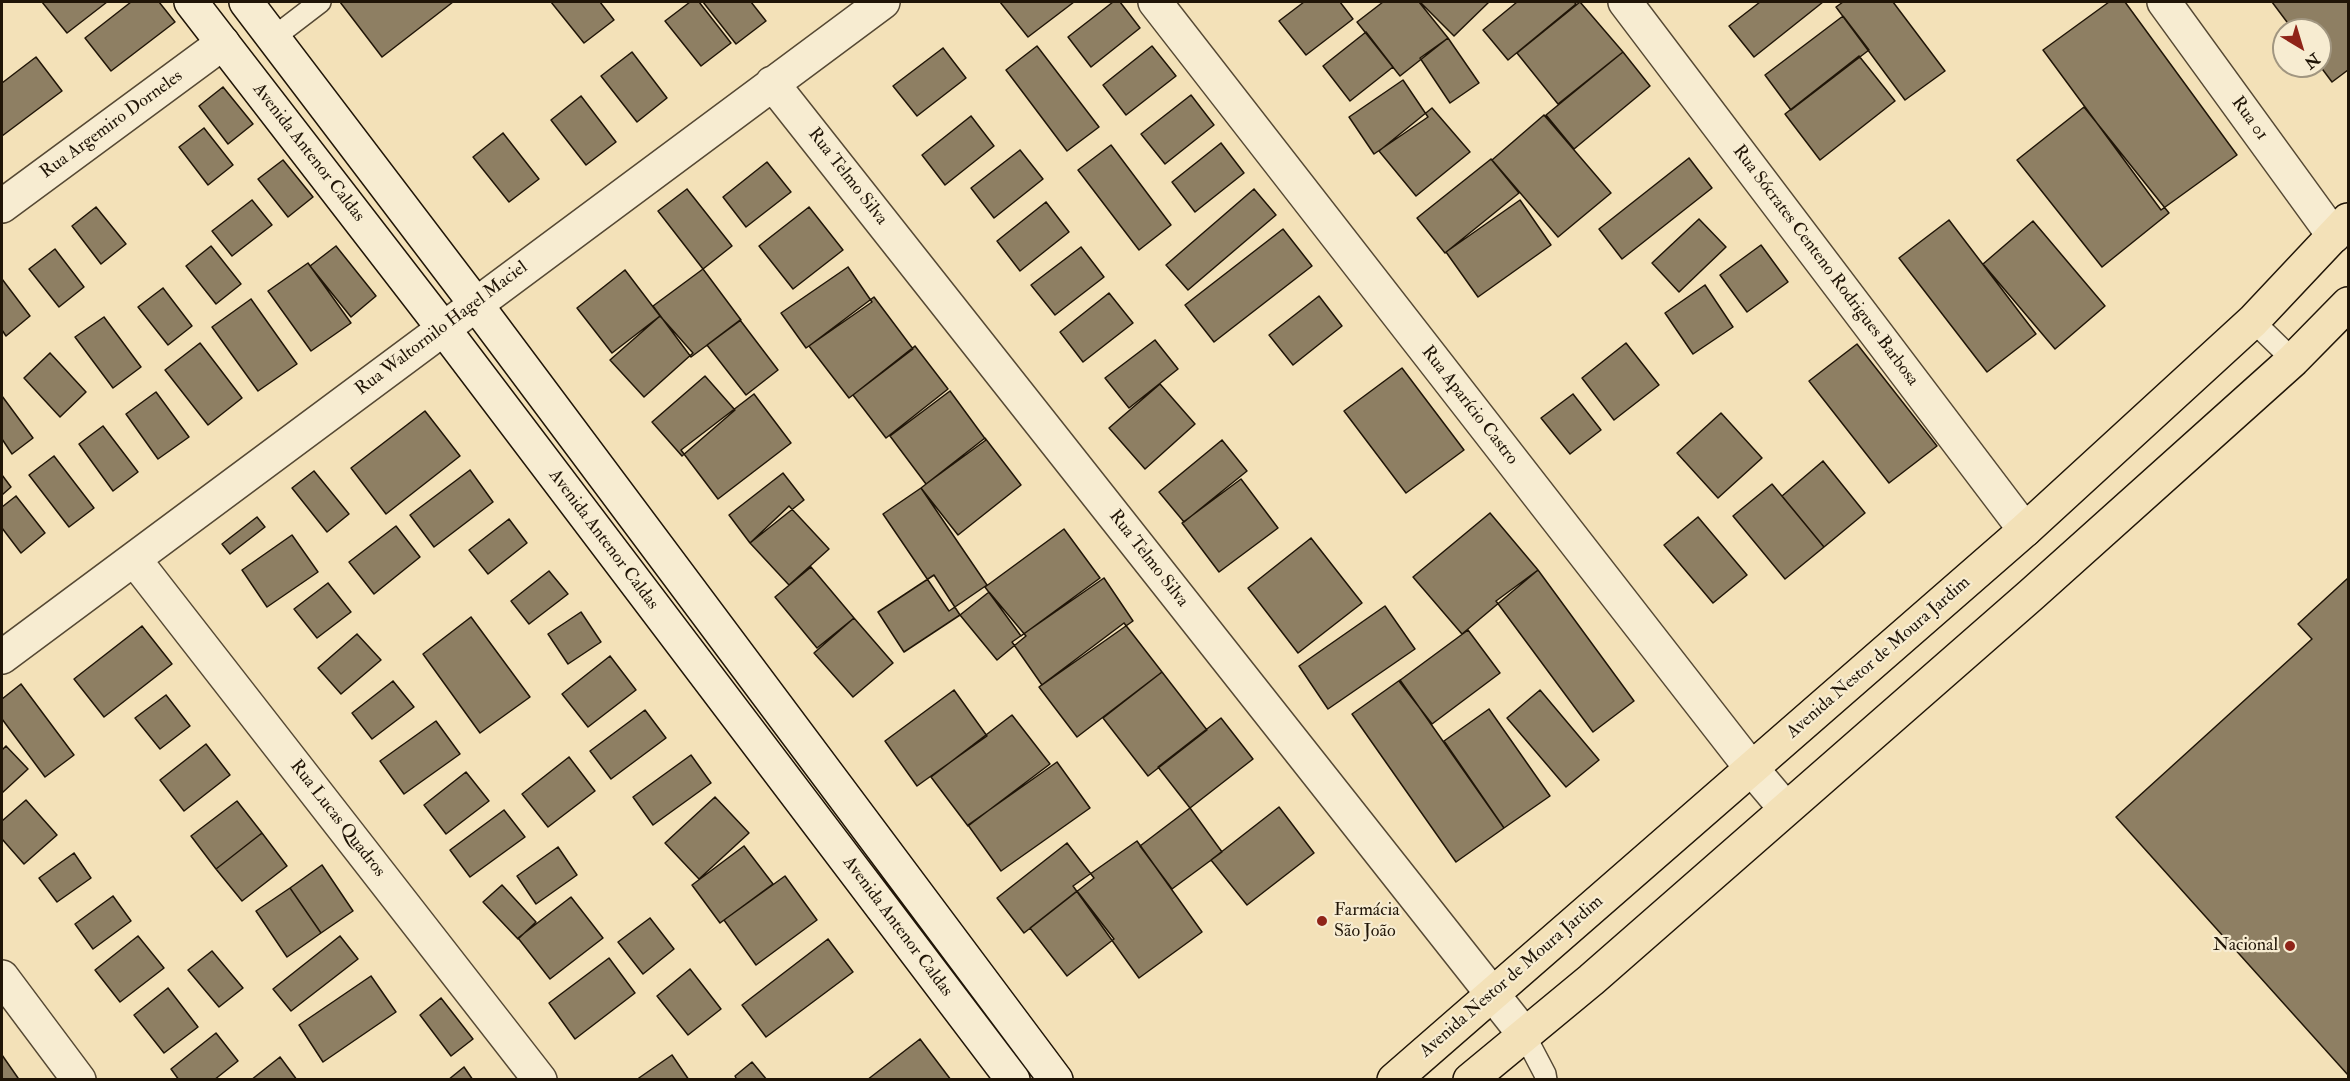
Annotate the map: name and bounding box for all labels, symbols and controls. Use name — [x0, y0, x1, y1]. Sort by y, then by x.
north arrow — [2272, 18, 2332, 78]
text: N — [2300, 48, 2324, 73]
street label: Rua Argemiro Dorneles — [37, 66, 187, 184]
street label: Avenida Antenor Caldas — [247, 79, 369, 227]
street label: Rua 01 — [2226, 93, 2272, 145]
street label: Rua Telmo Silva — [802, 124, 892, 230]
street label: Rua Sócrates Centeno Rodrigues Barbosa — [1727, 141, 1923, 391]
street label: Rua Waltornilo Hagel Maciel — [352, 257, 532, 401]
street label: Rua Aparício Castro — [1416, 342, 1522, 470]
street label: Avenida Antenor Caldas — [543, 466, 663, 614]
street label: Rua Telmo Silva — [1103, 506, 1193, 612]
street label: Avenida Nestor de Moura Jardim — [1783, 572, 1975, 744]
street label: Rua Lucas Quadros — [285, 756, 389, 882]
street label: Avenida Antenor Caldas — [837, 853, 957, 1001]
street label: Avenida Nestor de Moura Jardim — [1416, 891, 1608, 1063]
place label: Farmácia São João — [1334, 900, 1400, 942]
marker: Farmácia São João — [1315, 914, 1329, 928]
place label: Nacional — [2213, 935, 2278, 957]
marker: Nacional — [2283, 939, 2297, 953]

